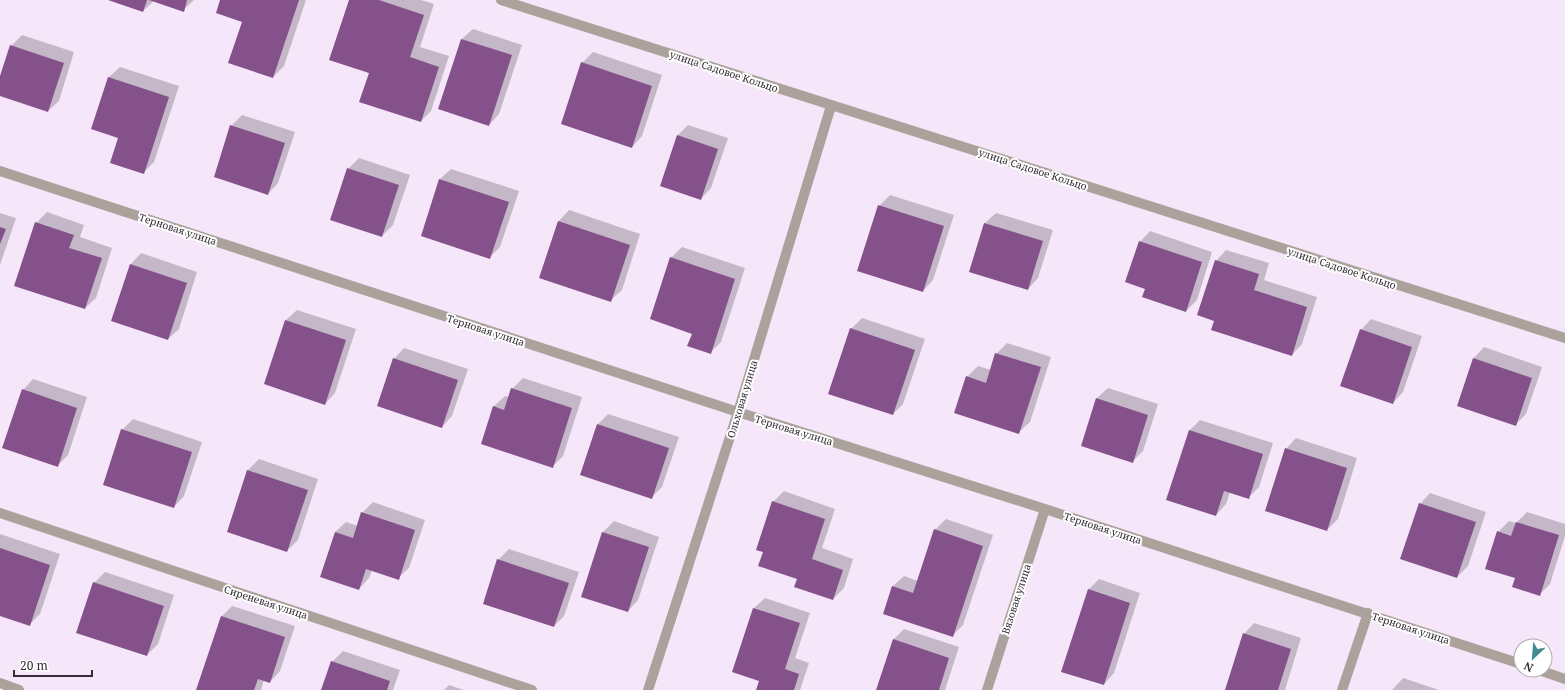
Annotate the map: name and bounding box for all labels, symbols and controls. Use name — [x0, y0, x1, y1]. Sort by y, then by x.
street label: улица Садовое Кольцо — [668, 47, 780, 95]
street label: улица Садовое Кольцо — [977, 145, 1089, 193]
street label: Терновая улица — [137, 210, 219, 248]
street label: улица Садовое Кольцо — [1286, 244, 1398, 292]
street label: Терновая улица — [445, 311, 527, 349]
street label: Ольховая улица — [723, 358, 761, 440]
street label: Терновая улица — [753, 411, 835, 449]
street label: Терновая улица — [1062, 509, 1144, 547]
street label: Вязовая улица — [998, 562, 1034, 636]
street label: Сиреневая улица — [222, 582, 310, 622]
street label: Терновая улица — [1370, 609, 1452, 647]
north arrow — [1513, 638, 1553, 678]
scale bar — [14, 652, 92, 678]
text: 20 m — [20, 657, 48, 674]
text: N — [1521, 659, 1536, 676]

